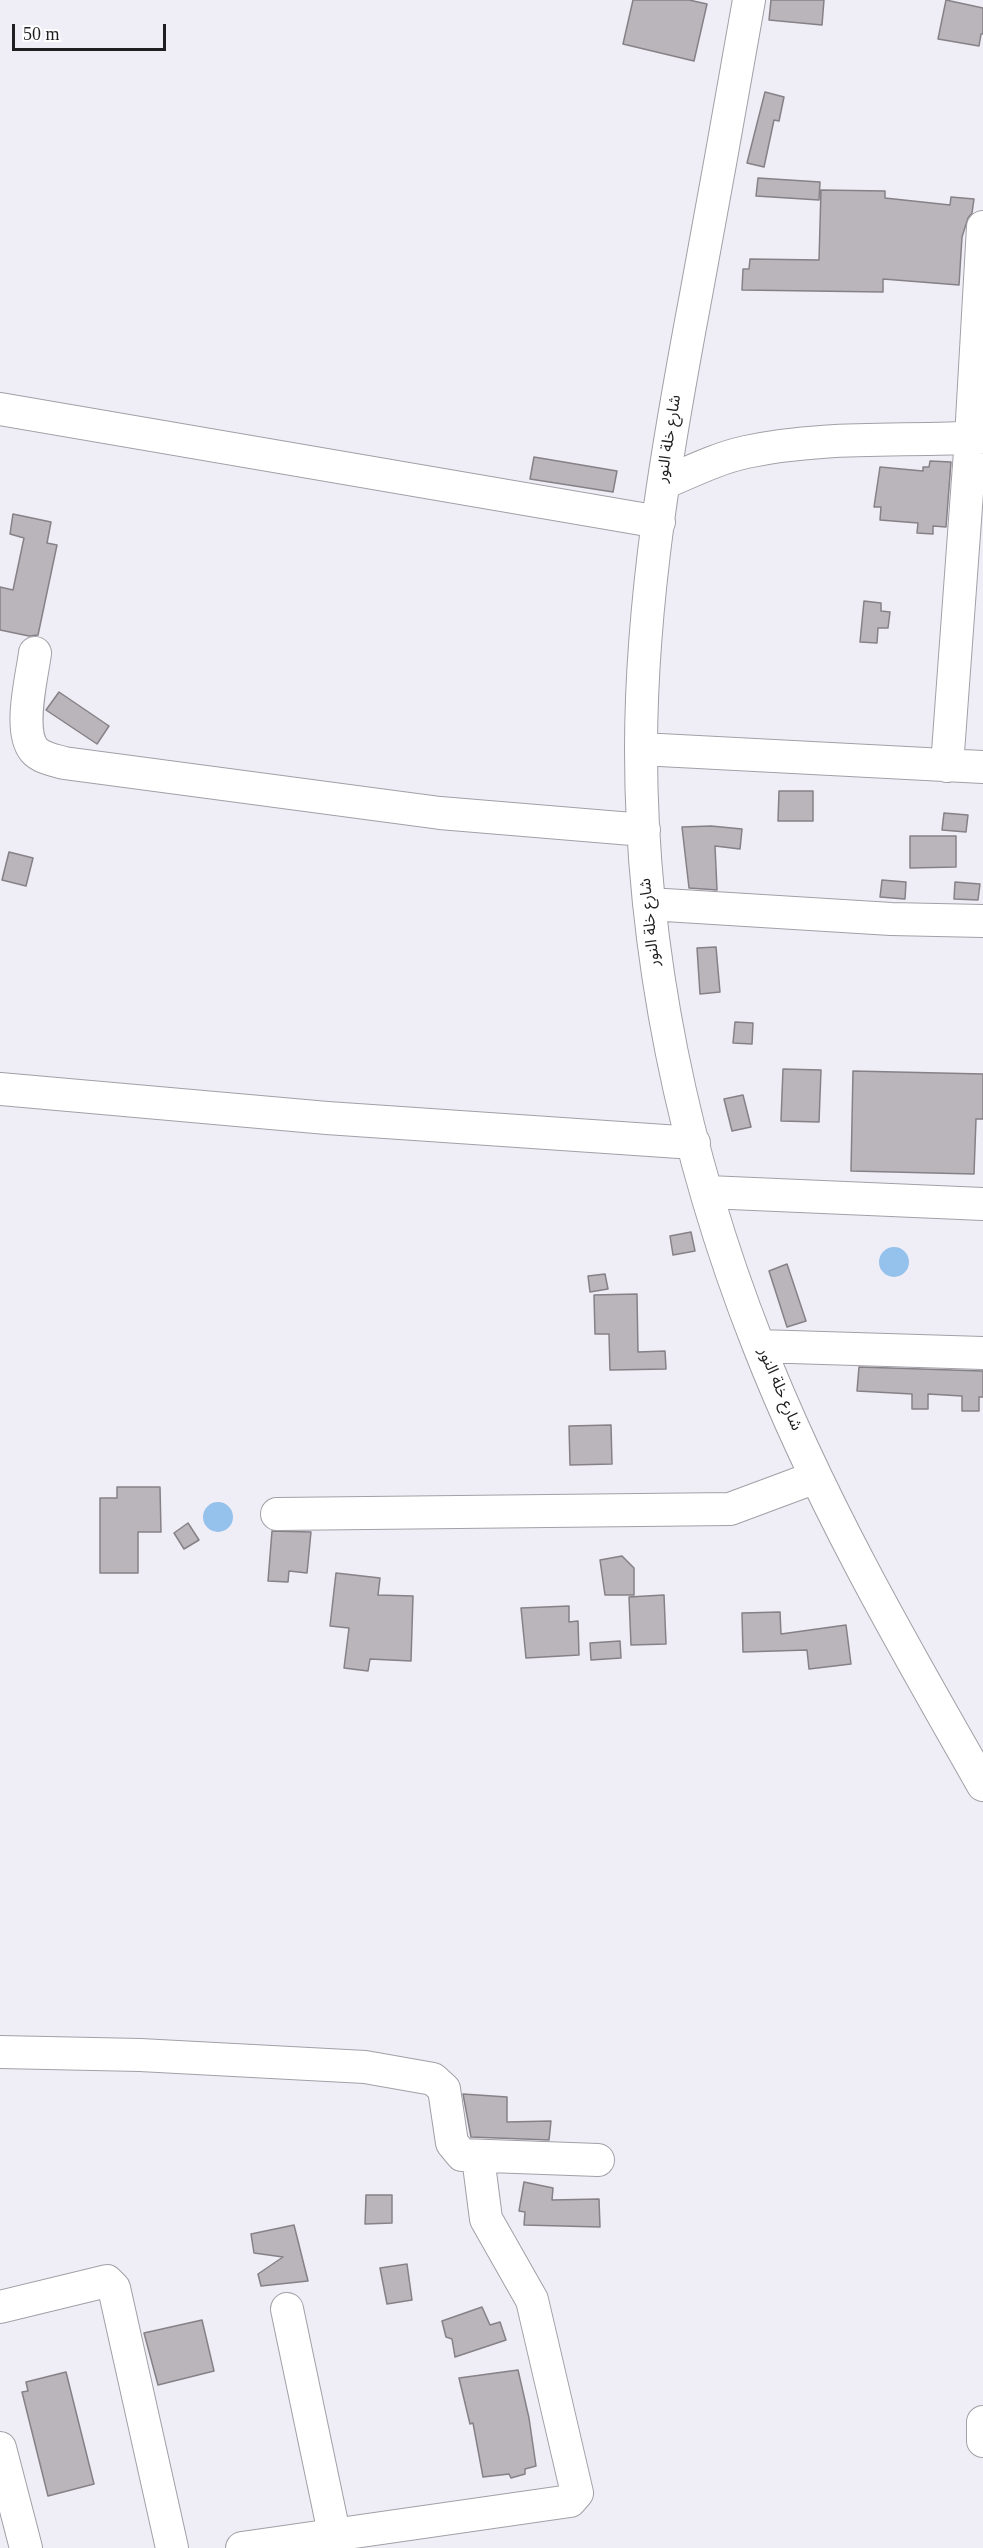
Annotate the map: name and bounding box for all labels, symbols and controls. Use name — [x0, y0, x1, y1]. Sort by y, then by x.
scale bar — [15, 12, 170, 50]
text: 50 m — [23, 24, 60, 44]
street label: شارع خلة النور — [655, 394, 687, 484]
street label: شارع خلة النور — [638, 877, 666, 967]
street label: شارع خلة النور — [752, 1346, 804, 1434]

